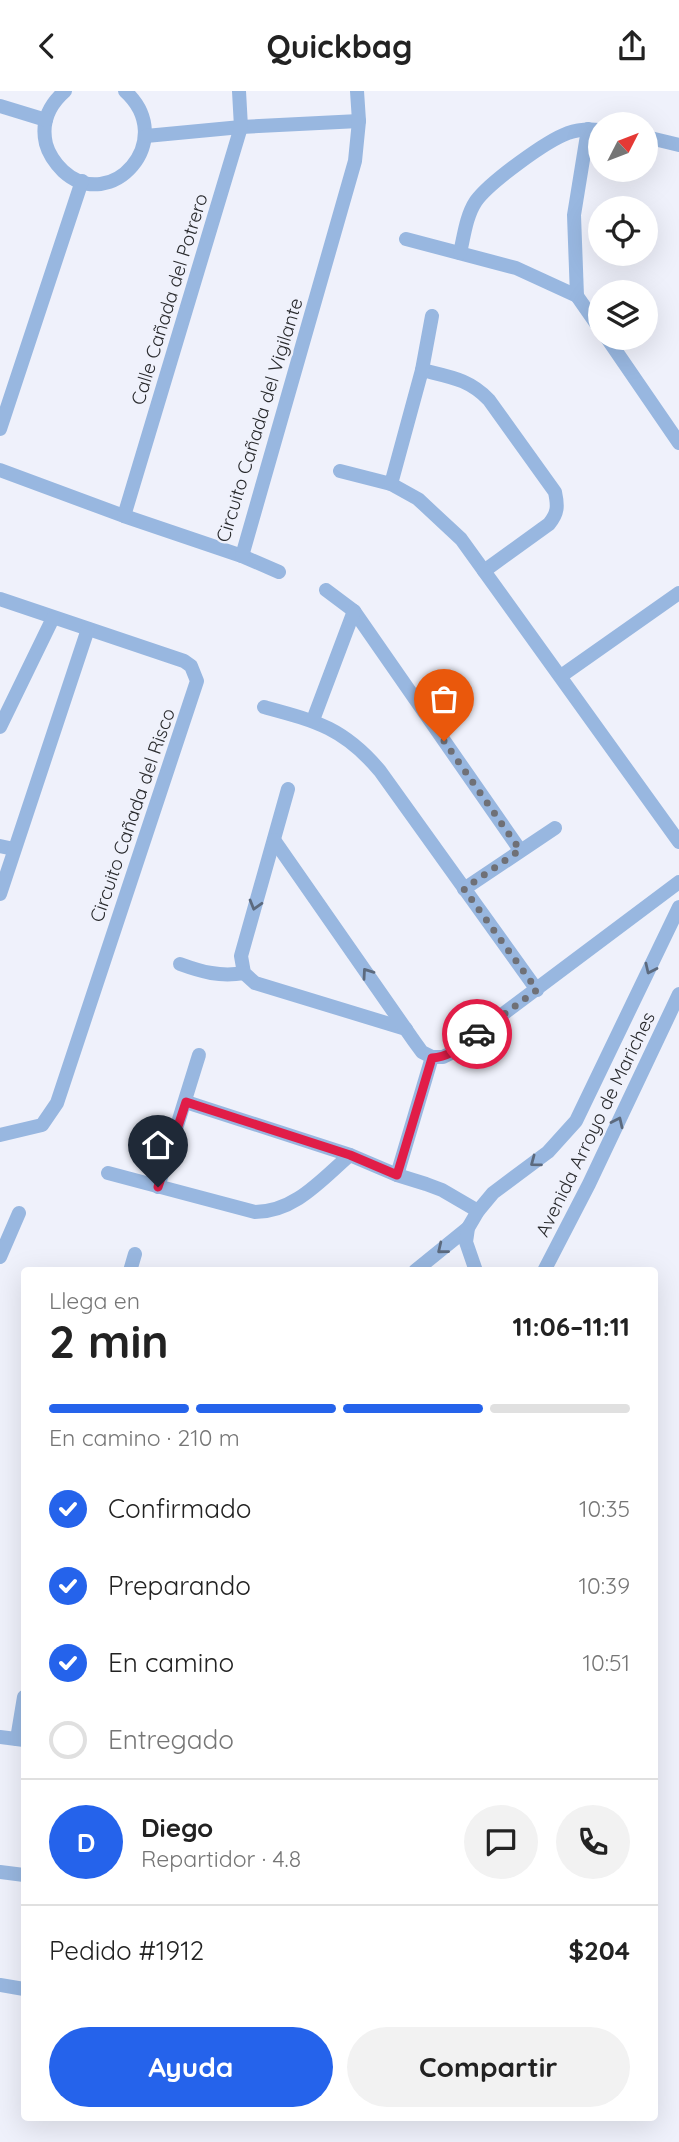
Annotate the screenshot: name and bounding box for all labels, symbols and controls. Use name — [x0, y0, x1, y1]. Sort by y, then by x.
text: Quickbag — [267, 26, 412, 66]
icon: back — [28, 27, 66, 65]
icon: share — [613, 27, 651, 65]
north arrow — [588, 112, 658, 182]
map controls — [588, 112, 658, 350]
street label: Calle Cañada del Potrero — [125, 190, 213, 408]
button: locate — [588, 196, 658, 266]
button: layers — [588, 280, 658, 350]
street label: Circuito Cañada del Vigilante — [210, 295, 308, 545]
pin — [414, 669, 474, 741]
icon: bag — [425, 680, 463, 718]
street label: Circuito Cañada del Risco — [84, 705, 180, 925]
one-way arrow — [249, 899, 264, 911]
one-way arrow — [644, 962, 658, 974]
one-way arrow — [363, 968, 375, 981]
courier — [442, 999, 512, 1069]
street label: Avenida Arroyo de Mariches — [530, 1007, 660, 1240]
icon: car — [458, 1015, 496, 1053]
pin — [128, 1115, 188, 1187]
one-way arrow — [610, 1117, 624, 1129]
icon: home — [139, 1126, 177, 1164]
one-way arrow — [530, 1153, 543, 1166]
one-way arrow — [437, 1241, 449, 1254]
text: Llega en — [49, 1286, 140, 1315]
text: 11:06–11:11 — [512, 1310, 630, 1343]
text: 2 min — [49, 1312, 169, 1370]
text: En camino · 210 m — [49, 1423, 240, 1452]
icon: check — [49, 1490, 87, 1528]
text: Confirmado — [108, 1492, 252, 1525]
text: 10:35 — [579, 1494, 630, 1523]
icon: check — [49, 1567, 87, 1605]
text: Preparando — [108, 1569, 251, 1602]
text: 10:39 — [579, 1571, 630, 1600]
icon: check — [49, 1644, 87, 1682]
text: En camino — [108, 1646, 234, 1679]
text: 10:51 — [582, 1648, 630, 1677]
text: Entregado — [108, 1723, 234, 1756]
button: chat — [464, 1805, 538, 1879]
button: phone — [556, 1805, 630, 1879]
text: Diego — [141, 1811, 213, 1844]
text: D — [77, 1826, 95, 1859]
text: Repartidor · 4.8 — [141, 1844, 301, 1873]
text: Pedido #1912 — [49, 1934, 204, 1967]
text: $204 — [568, 1934, 630, 1967]
button: Ayuda — [49, 2027, 333, 2107]
button: Compartir — [347, 2027, 630, 2107]

